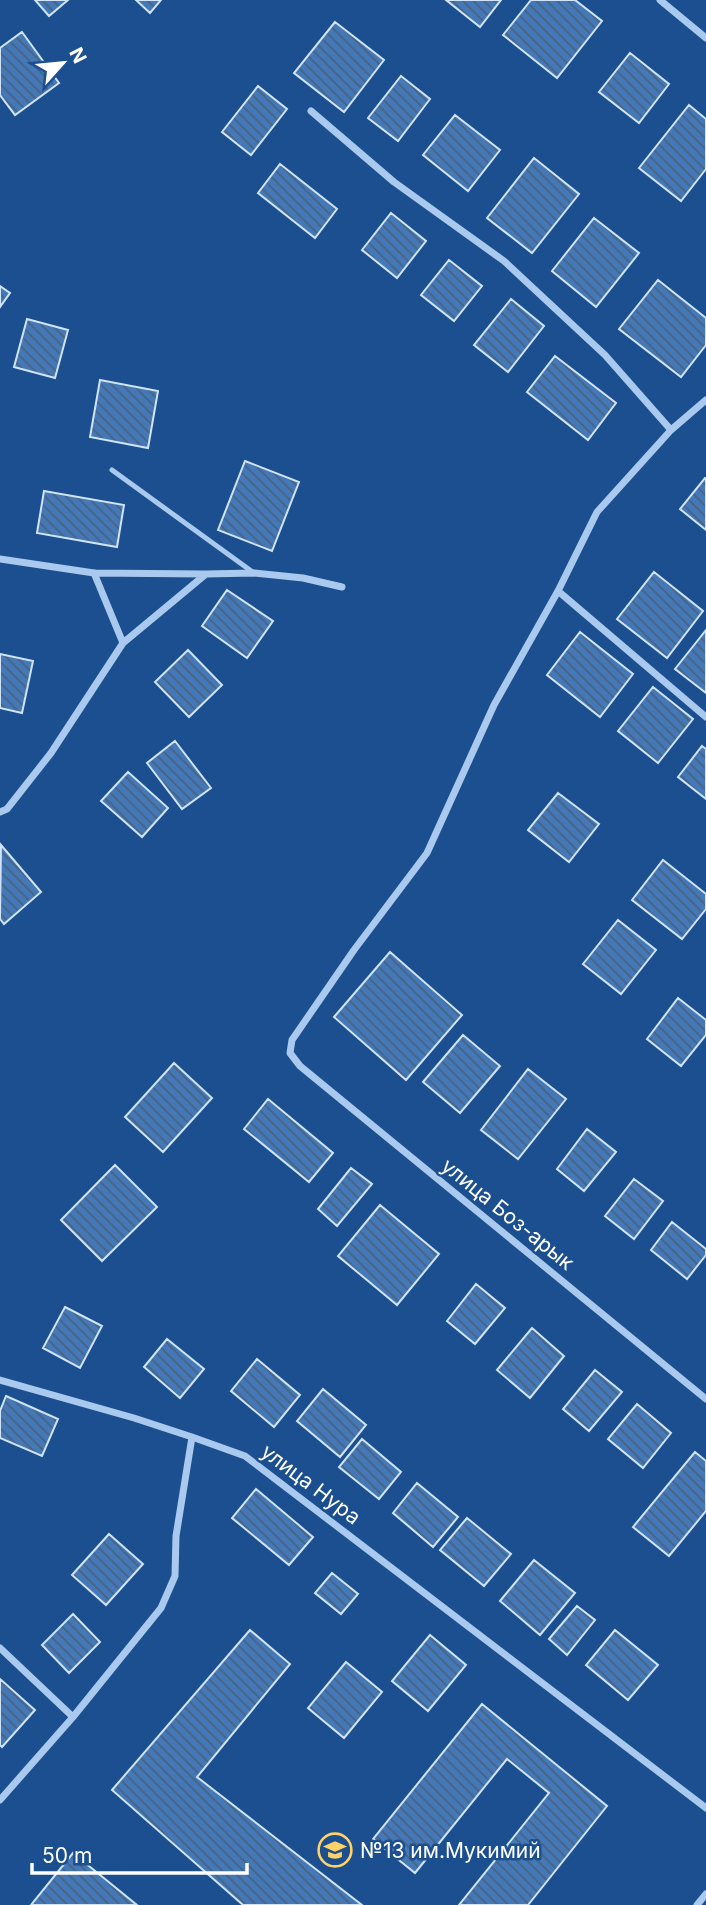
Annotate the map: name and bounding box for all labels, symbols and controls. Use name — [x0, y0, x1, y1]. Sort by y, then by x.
north arrow — [28, 28, 98, 98]
text: N — [64, 44, 91, 67]
street label: улица Боз-арык — [437, 1153, 580, 1275]
street label: улица Нура — [256, 1439, 366, 1529]
school or university icon: №13 им.Мукимий — [316, 1831, 354, 1869]
scale bar — [32, 1832, 247, 1876]
place label: №13 им.Мукимий — [360, 1838, 541, 1863]
text: 50 m — [42, 1843, 92, 1868]

